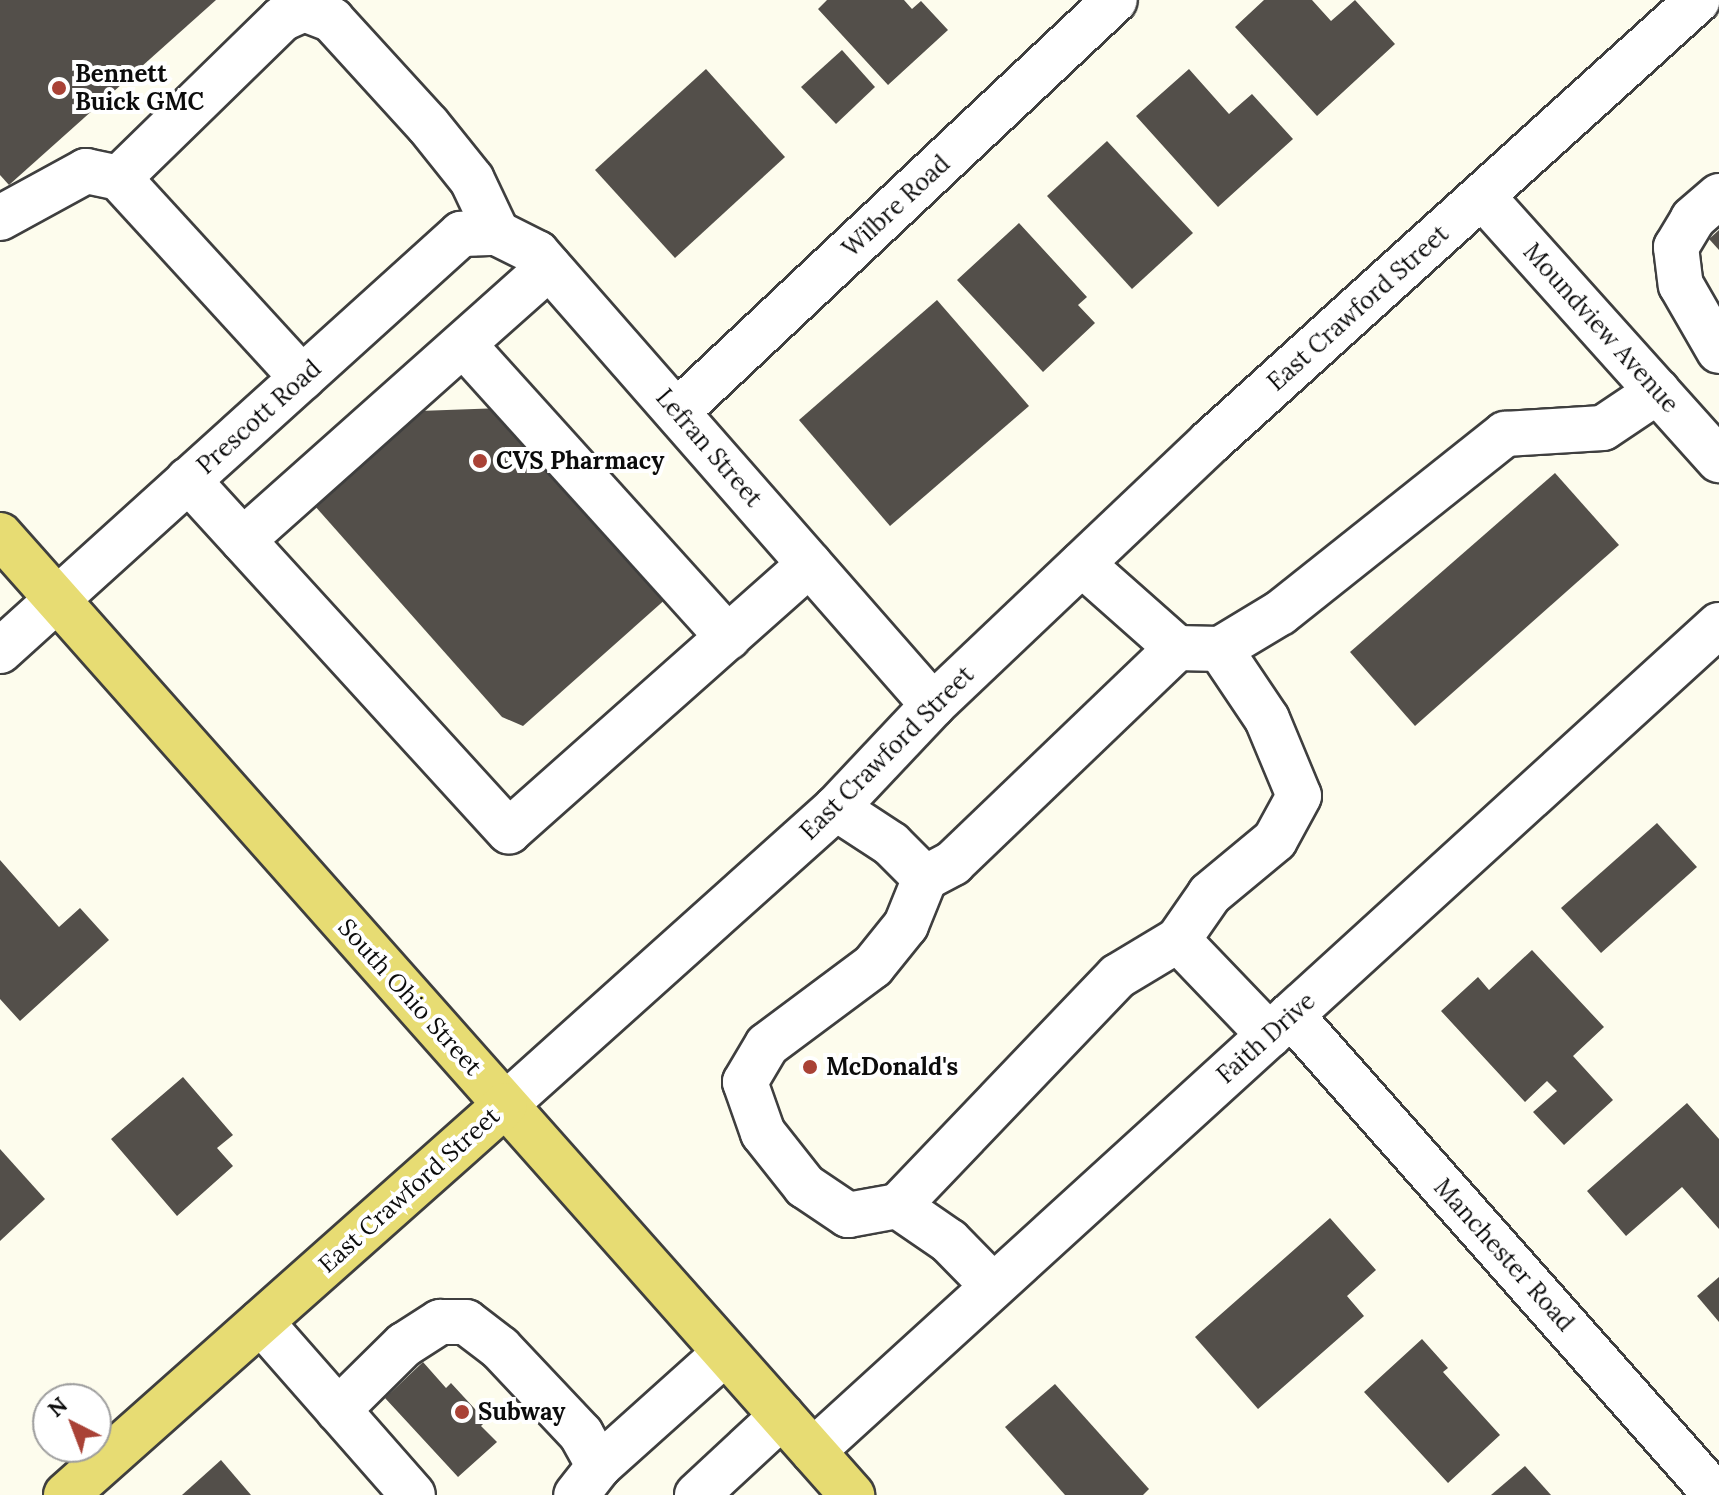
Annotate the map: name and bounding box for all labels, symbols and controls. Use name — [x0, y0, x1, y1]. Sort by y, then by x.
place label: Bennett Buick GMC — [75, 60, 204, 116]
marker: Bennett Buick GMC — [50, 79, 68, 97]
street label: Wilbre Road — [836, 149, 956, 263]
street label: East Crawford Street — [1262, 219, 1454, 397]
street label: Moundview Avenue — [1517, 237, 1685, 419]
street label: Prescott Road — [191, 354, 327, 480]
street label: Lefran Street — [650, 383, 768, 513]
place label: CVS Pharmacy — [496, 447, 664, 475]
marker: CVS Pharmacy — [471, 452, 489, 470]
street label: East Crawford Street — [794, 660, 980, 846]
street label: South Ohio Street — [332, 913, 488, 1081]
street label: Faith Drive — [1211, 987, 1321, 1089]
place label: McDonald's — [826, 1053, 958, 1081]
marker: McDonald's — [801, 1058, 819, 1076]
street label: East Crawford Street — [313, 1101, 505, 1279]
street label: Manchester Road — [1428, 1173, 1580, 1337]
north arrow — [32, 1383, 112, 1463]
text: N — [42, 1391, 73, 1423]
place label: Subway — [478, 1398, 565, 1426]
marker: Subway — [453, 1403, 471, 1421]

